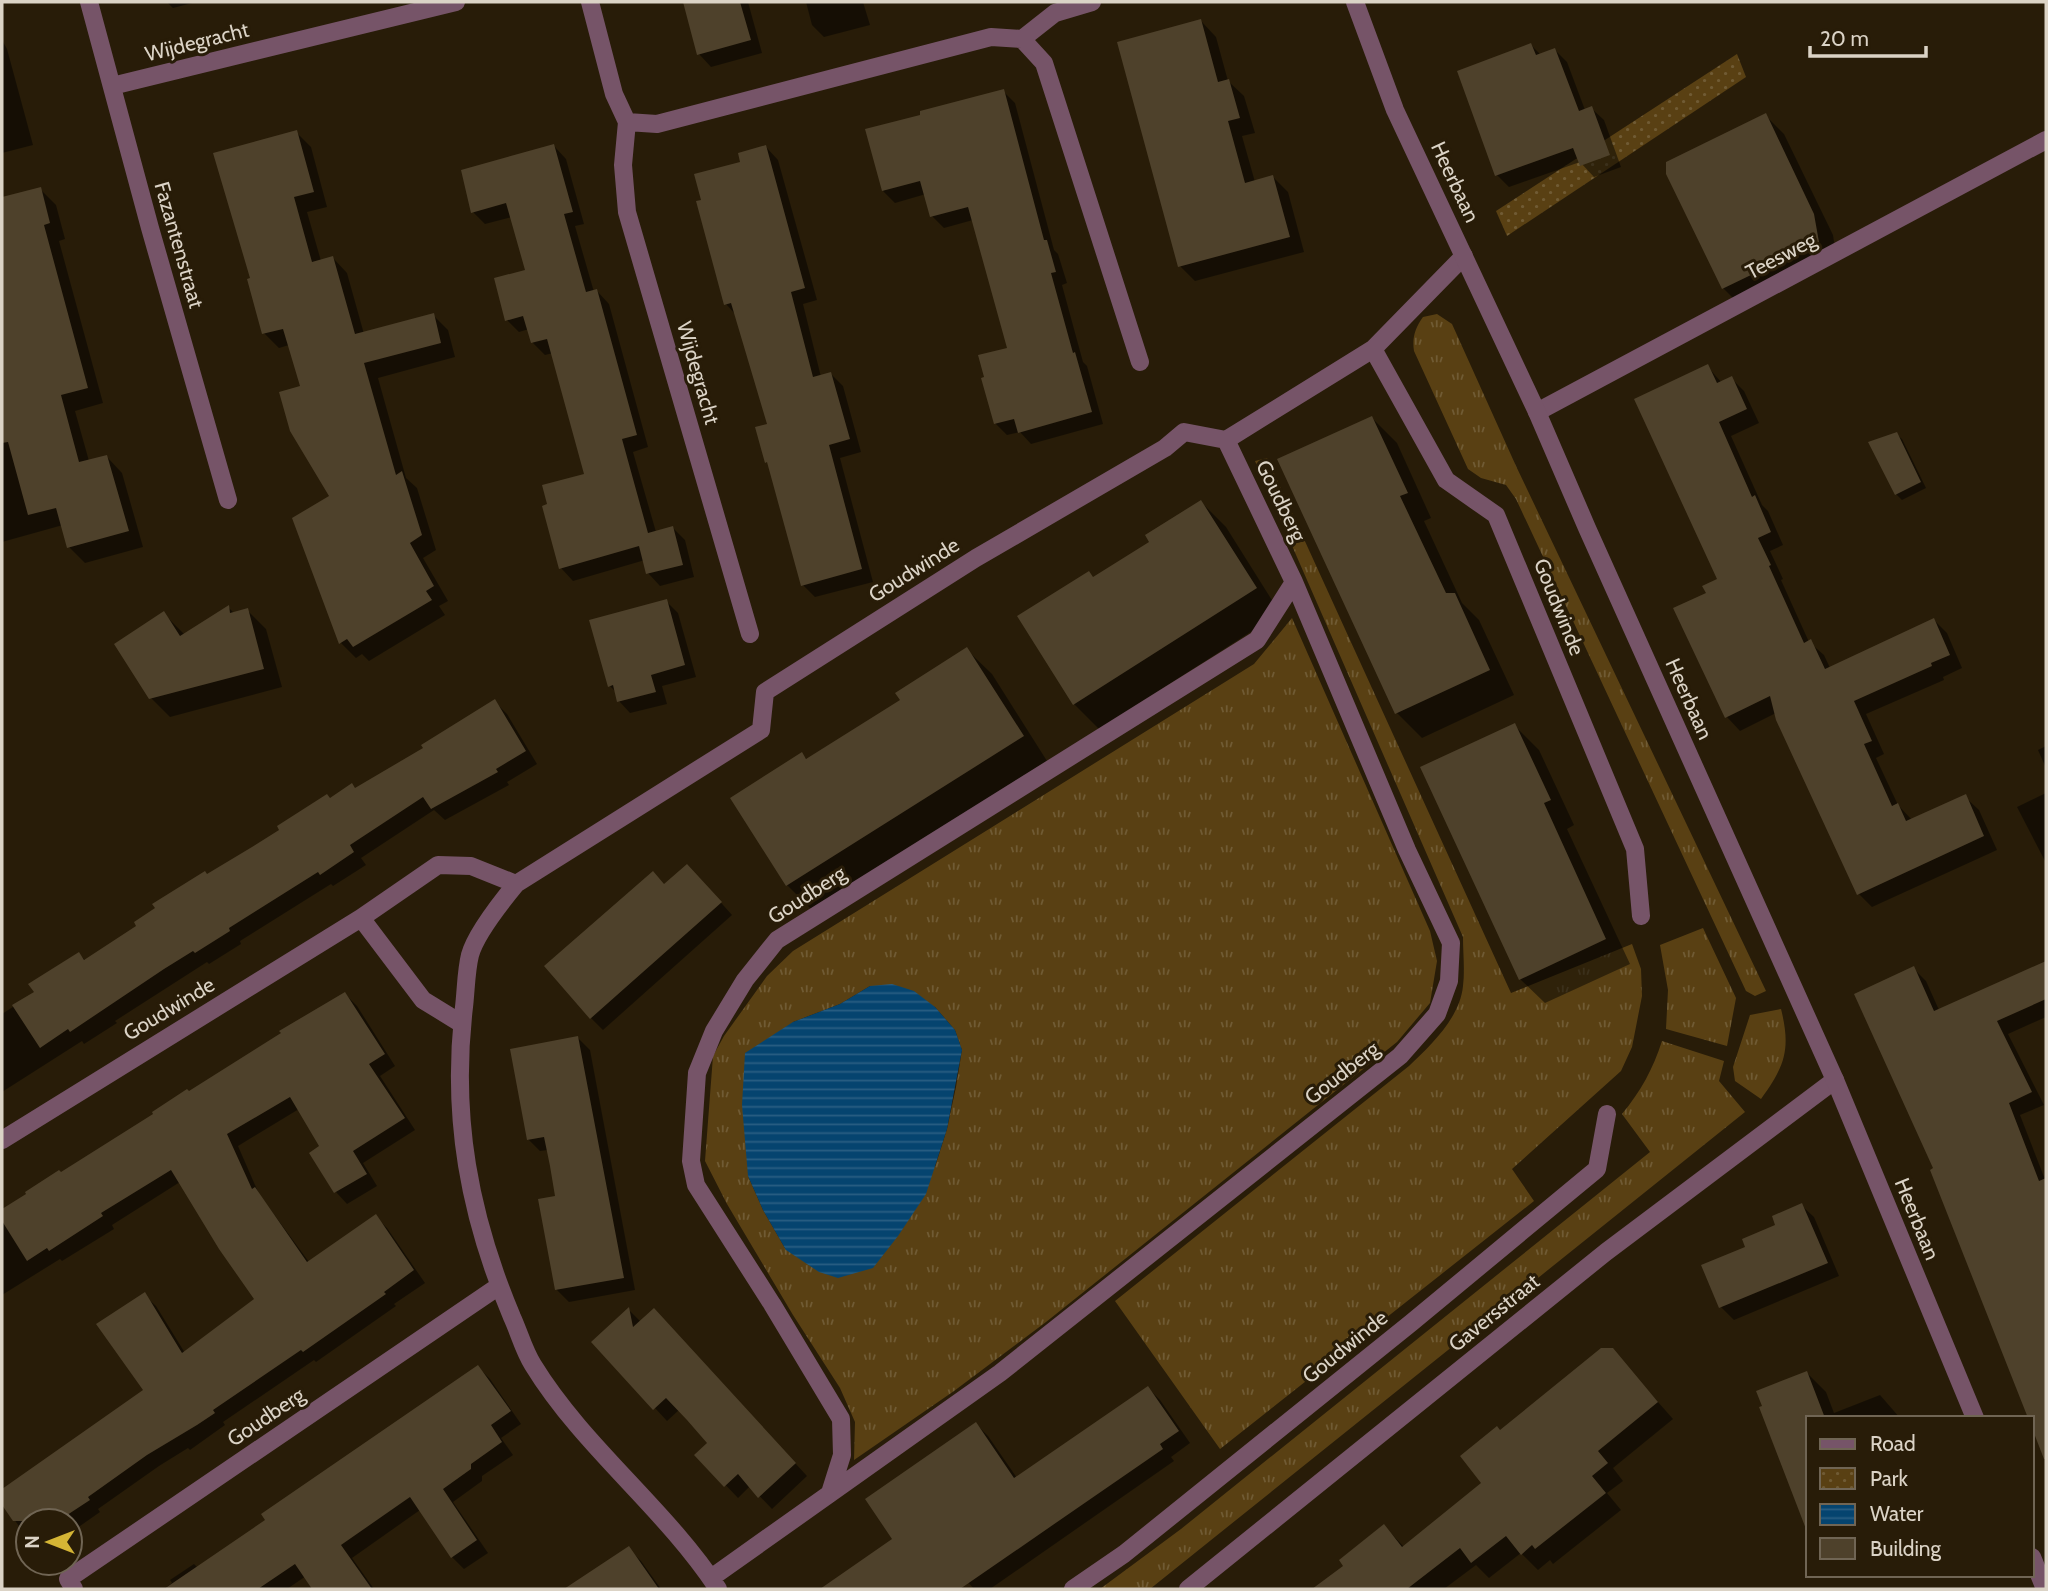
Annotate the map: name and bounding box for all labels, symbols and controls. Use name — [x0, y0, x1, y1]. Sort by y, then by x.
scale bar — [1810, 14, 1926, 58]
street label: Wijdegracht — [142, 17, 252, 67]
text: 20 m — [1820, 26, 1869, 51]
street label: Heerbaan — [1426, 137, 1485, 226]
street label: Fazantenstraat — [150, 179, 209, 311]
street label: Teesweg — [1741, 226, 1821, 284]
street label: Wijdegracht — [671, 318, 725, 428]
street label: Goudberg — [1251, 456, 1312, 546]
street label: Goudwinde — [864, 532, 964, 607]
street label: Goudwinde — [1529, 555, 1590, 659]
street label: Heerbaan — [1661, 654, 1718, 743]
street label: Goudberg — [763, 860, 851, 929]
street label: Goudwinde — [119, 971, 219, 1046]
street label: Goudberg — [1299, 1035, 1384, 1109]
street label: Heerbaan — [1890, 1174, 1945, 1263]
street label: Gaversstraat — [1443, 1268, 1544, 1357]
street label: Goudwinde — [1297, 1305, 1392, 1388]
street label: Goudberg — [222, 1381, 309, 1451]
legend — [1806, 1416, 2034, 1577]
text: Road — [1870, 1431, 1916, 1456]
text: Park — [1870, 1466, 1908, 1491]
text: Water — [1870, 1501, 1924, 1526]
north arrow — [14, 1507, 84, 1577]
text: N — [21, 1535, 44, 1549]
text: Building — [1870, 1536, 1942, 1561]

